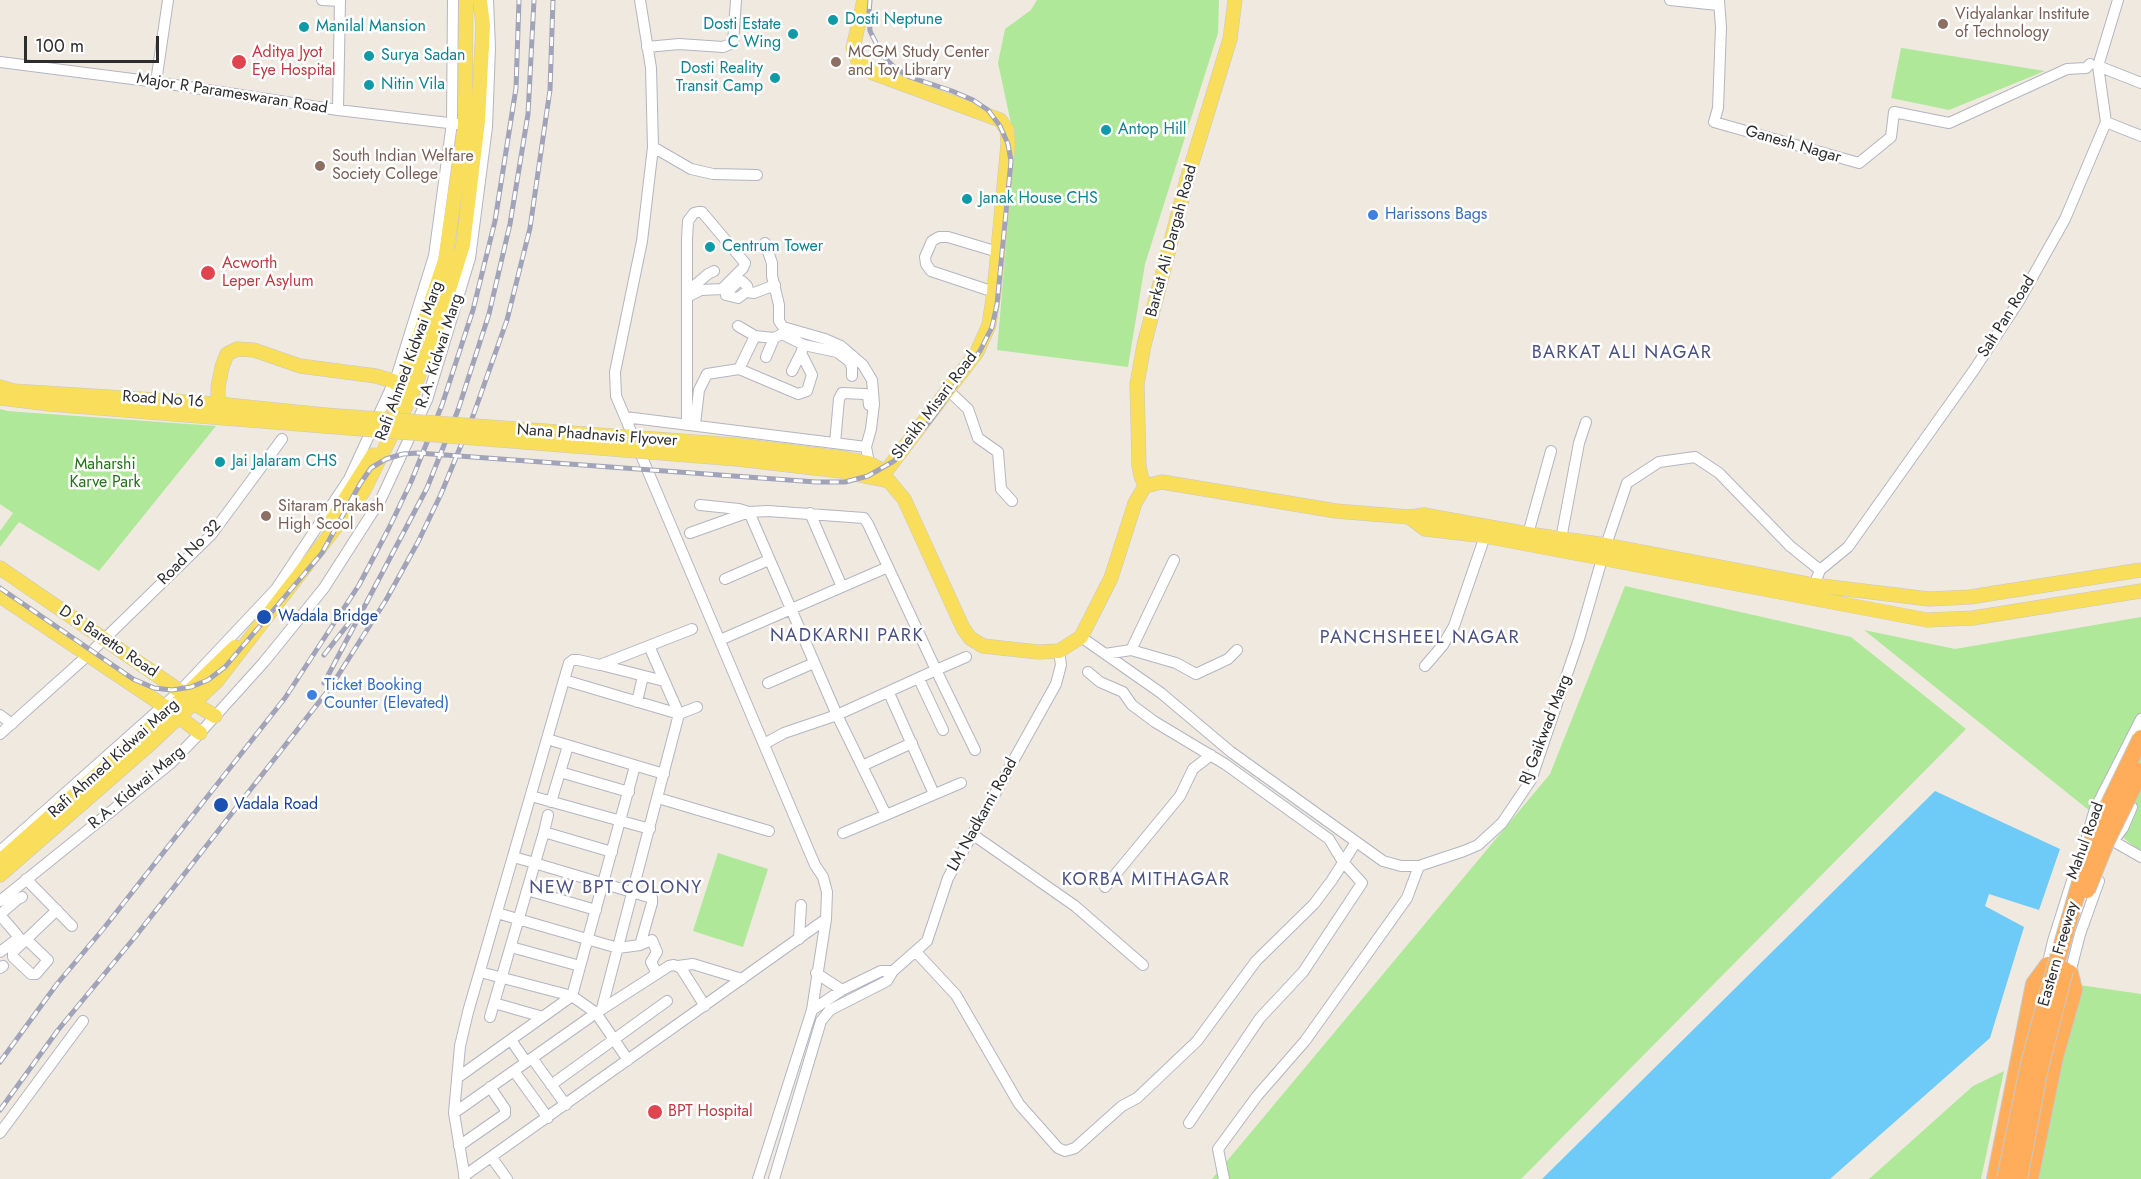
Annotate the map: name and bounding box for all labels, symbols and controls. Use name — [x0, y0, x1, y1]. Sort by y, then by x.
place label: Vidyalankar Institute of Technology — [1955, 5, 2089, 43]
place label: Dosti Neptune — [845, 10, 943, 30]
marker: Dosti Neptune — [826, 13, 840, 27]
place label: Dosti Estate C Wing — [703, 15, 781, 53]
place label: Manilal Mansion — [316, 17, 426, 37]
marker: Vidyalankar Institute of Technology — [1936, 17, 1950, 31]
marker: Manilal Mansion — [297, 20, 311, 34]
scale bar — [27, 24, 162, 62]
marker: Dosti Estate C Wing — [786, 27, 800, 41]
text: 100 m — [35, 33, 84, 59]
place label: Aditya Jyot Eye Hospital — [252, 43, 336, 81]
place label: MCGM Study Center and Toy Library — [848, 43, 989, 81]
place label: Surya Sadan — [381, 46, 465, 66]
marker: Surya Sadan — [362, 49, 376, 63]
marker: Aditya Jyot Eye Hospital — [230, 53, 248, 71]
marker: MCGM Study Center and Toy Library — [829, 55, 843, 69]
place label: Dosti Reality Transit Camp — [676, 59, 763, 97]
street label: Major R Parameswaran Road — [135, 69, 329, 119]
marker: Dosti Reality Transit Camp — [768, 71, 782, 85]
place label: Nitin Vila — [381, 75, 445, 95]
marker: Nitin Vila — [362, 78, 376, 92]
place label: Antop Hill — [1118, 120, 1186, 140]
street label: Ganesh Nagar — [1743, 122, 1843, 168]
marker: Antop Hill — [1099, 123, 1113, 137]
place label: South Indian Welfare Society College — [332, 147, 474, 185]
marker: South Indian Welfare Society College — [313, 159, 327, 173]
street label: Barkat Ali Dargah Road — [1142, 163, 1202, 319]
place label: Janak House CHS — [979, 189, 1098, 209]
marker: Janak House CHS — [960, 192, 974, 206]
place label: Harissons Bags — [1385, 205, 1487, 225]
marker: Harissons Bags — [1366, 208, 1380, 222]
place label: Centrum Tower — [722, 237, 823, 257]
marker: Centrum Tower — [703, 240, 717, 254]
place label: Acworth Leper Asylum — [222, 254, 314, 292]
marker: Acworth Leper Asylum — [199, 264, 217, 282]
street label: Salt Pan Road — [1974, 273, 2040, 361]
street label: Rafi Ahmed Kidwai Marg — [372, 278, 448, 444]
street label: R.A. Kidwai Marg — [412, 291, 468, 411]
district label: BARKAT ALI NAGAR — [1532, 343, 1712, 365]
street label: Sheikh Misari Road — [888, 348, 982, 464]
street label: Road No 16 — [122, 388, 204, 412]
street label: Nana Phadnavis Flyover — [516, 421, 678, 451]
place label: Jai Jalaram CHS — [232, 452, 337, 472]
park label: Maharshi Karve Park — [69, 455, 141, 493]
marker: Jai Jalaram CHS — [213, 455, 227, 469]
place label: Sitaram Prakash High Scool — [278, 497, 384, 535]
marker: Sitaram Prakash High Scool — [259, 509, 273, 523]
street label: Road No 32 — [154, 516, 226, 590]
street label: D S Baretto Road — [55, 602, 161, 682]
place label: Wadala Bridge — [278, 607, 378, 627]
marker: Wadala Bridge — [255, 608, 273, 626]
district label: NADKARNI PARK — [770, 626, 924, 648]
district label: PANCHSHEEL NAGAR — [1320, 628, 1520, 650]
street label: RJ Gaikwad Marg — [1516, 672, 1576, 788]
place label: Ticket Booking Counter (Elevated) — [324, 676, 449, 714]
marker: Ticket Booking Counter (Elevated) — [305, 688, 319, 702]
street label: Rafi Ahmed Kidwai Marg — [45, 695, 183, 823]
street label: R.A. Kidwai Marg — [85, 742, 189, 834]
street label: LM Nadkarni Road — [944, 755, 1022, 875]
place label: Vadala Road — [234, 795, 318, 815]
marker: Vadala Road — [212, 796, 230, 814]
street label: Mahul Road — [2063, 800, 2109, 882]
district label: KORBA MITHAGAR — [1062, 870, 1230, 892]
district label: NEW BPT COLONY — [529, 878, 703, 900]
street label: Eastern Freeway — [2035, 899, 2083, 1009]
place label: BPT Hospital — [668, 1102, 753, 1122]
marker: BPT Hospital — [646, 1103, 664, 1121]

